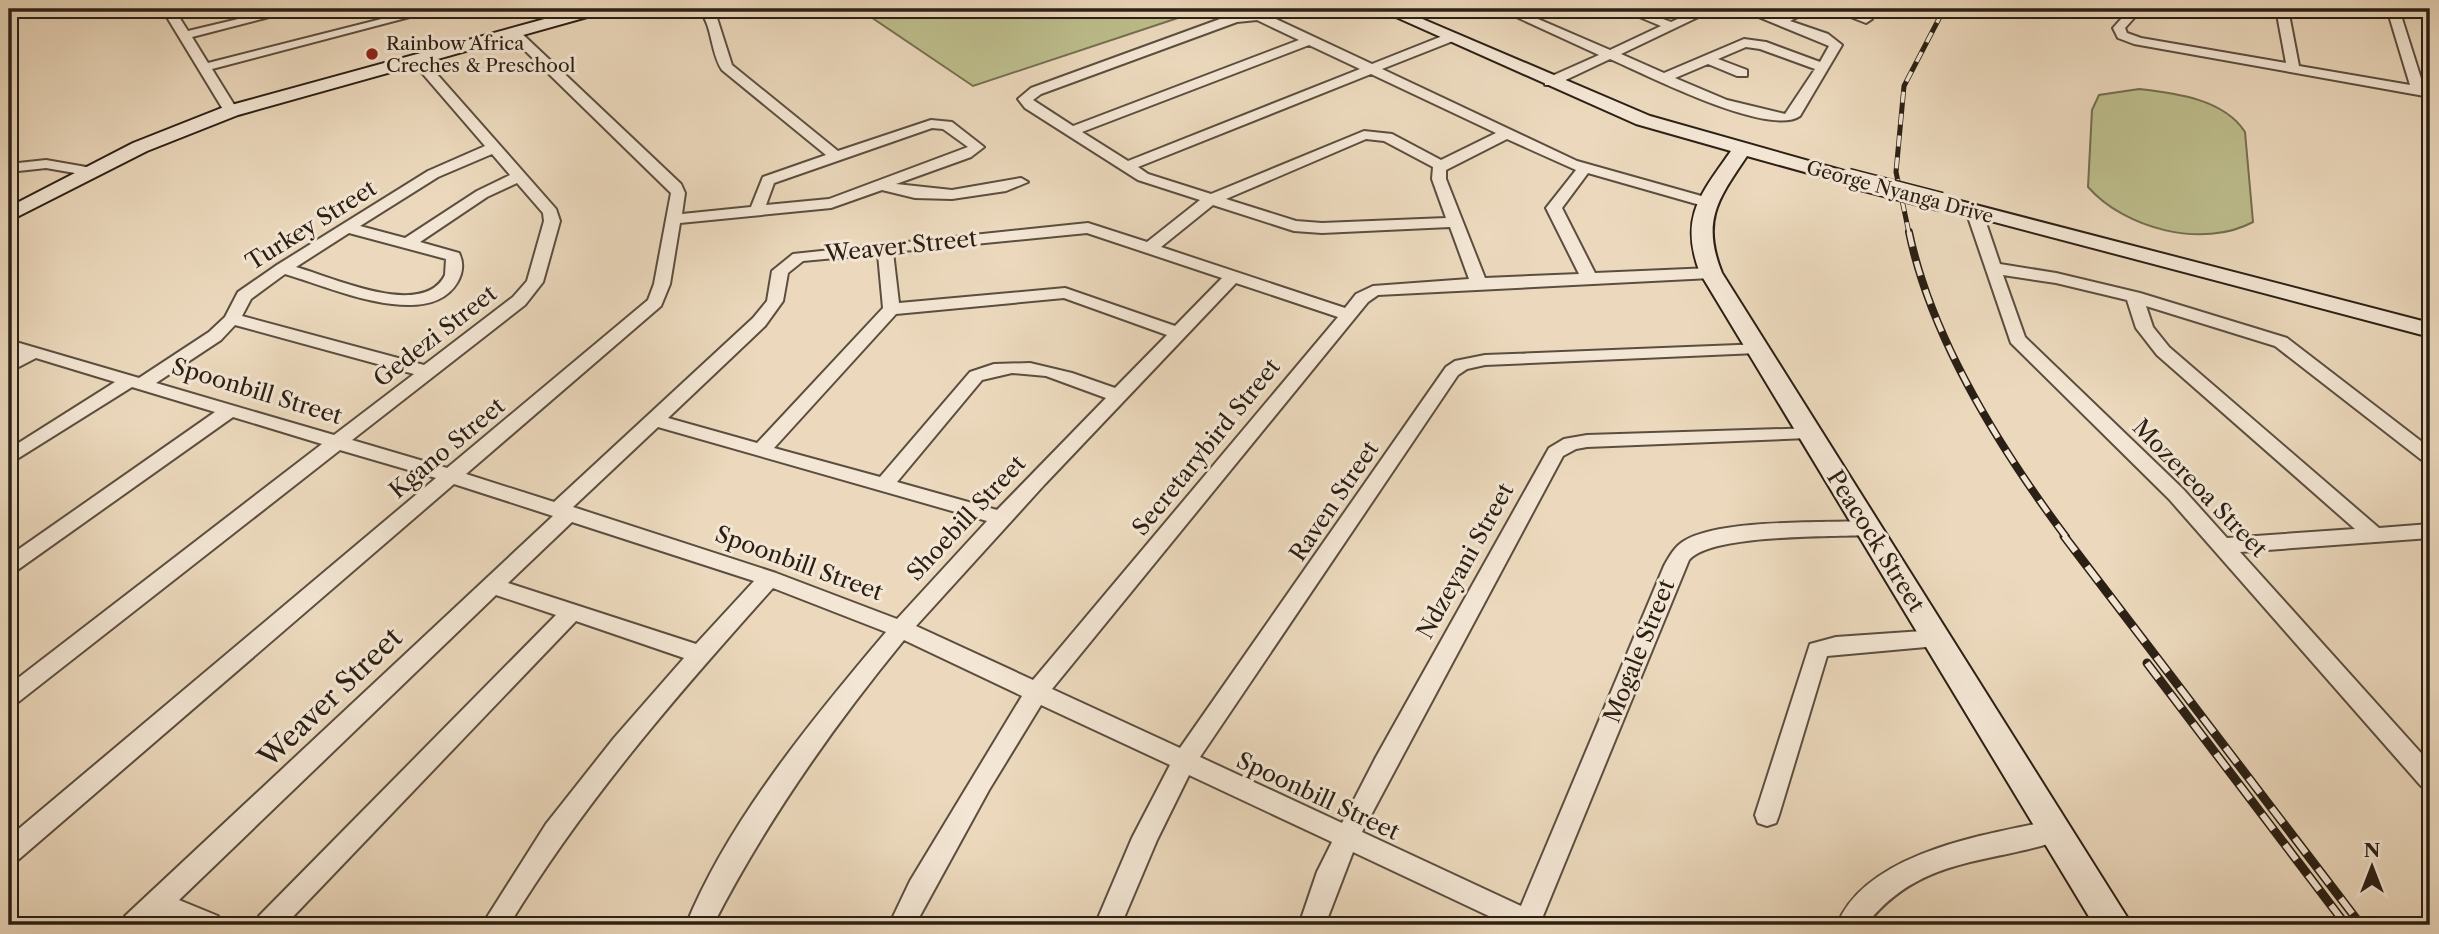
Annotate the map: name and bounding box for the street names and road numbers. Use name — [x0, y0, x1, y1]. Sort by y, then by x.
street label: George Nyanga Drive — [1804, 156, 1996, 228]
street label: Turkey Street — [241, 174, 381, 276]
street label: Weaver Street — [823, 224, 978, 268]
street label: Gedezi Street — [368, 279, 502, 393]
street label: Spoonbill Street — [169, 352, 345, 430]
street label: Secretarybird Street — [1126, 353, 1286, 541]
street label: Kgano Street — [384, 392, 510, 504]
street label: Mozereoa Street — [2127, 413, 2273, 563]
street label: Raven Street — [1284, 436, 1384, 566]
street label: Shoebill Street — [901, 450, 1031, 586]
street label: Peacock Street — [1821, 465, 1931, 617]
street label: Ndzeyani Street — [1411, 478, 1519, 644]
street label: Spoonbill Street — [711, 520, 887, 606]
street label: Mogale Street — [1598, 575, 1680, 727]
street label: Weaver Street — [251, 620, 409, 775]
street label: Spoonbill Street — [1232, 746, 1404, 846]

